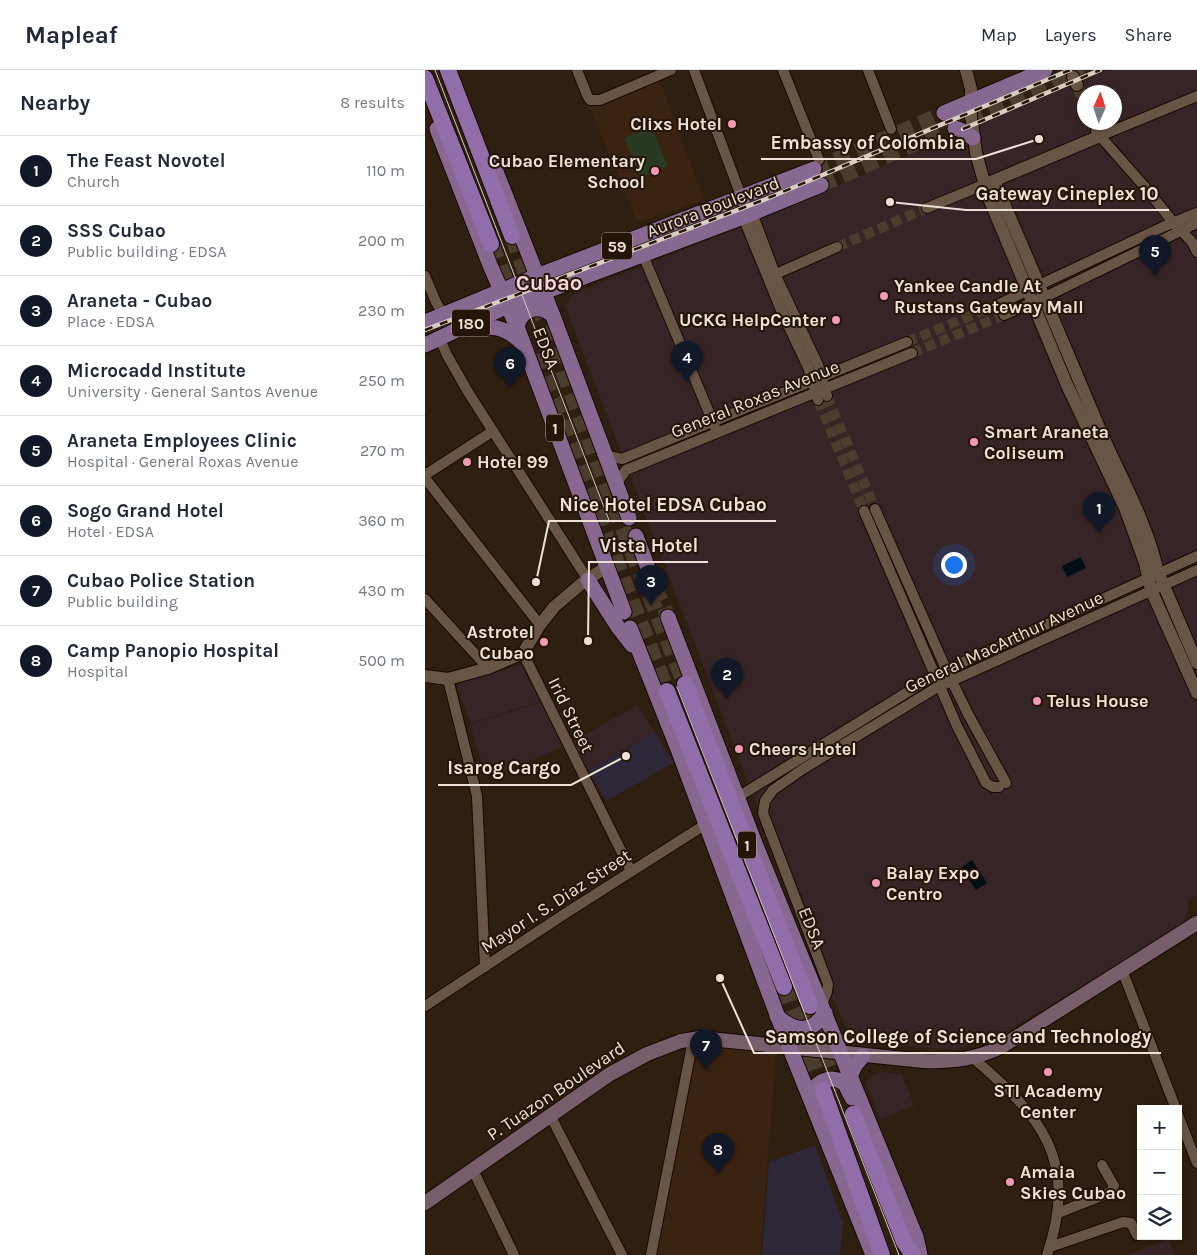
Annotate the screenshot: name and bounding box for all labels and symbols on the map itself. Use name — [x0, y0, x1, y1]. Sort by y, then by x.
north arrow — [1077, 85, 1122, 130]
place label: Clixs Hotel — [630, 113, 722, 135]
marker: Clixs Hotel — [726, 118, 738, 130]
callout: Embassy of Colombia — [761, 125, 976, 159]
text: Embassy of Colombia — [771, 132, 966, 154]
place label: Cubao Elementary School — [489, 150, 645, 193]
marker: Cubao Elementary School — [649, 165, 661, 177]
street label: Aurora Boulevard — [643, 172, 783, 242]
callout: Gateway Cineplex 10 — [966, 176, 1169, 210]
text: Gateway Cineplex 10 — [975, 183, 1159, 205]
road number: 59 — [602, 232, 632, 260]
pin: 5 — [1139, 235, 1171, 276]
district label: Cubao — [516, 270, 582, 296]
place label: Yankee Candle At Rustans Gateway Mall — [894, 275, 1084, 318]
marker: Yankee Candle At Rustans Gateway Mall — [878, 290, 890, 302]
place label: UCKG HelpCenter — [679, 309, 826, 331]
road number: 180 — [452, 310, 490, 336]
marker: UCKG HelpCenter — [830, 314, 842, 326]
street label: EDSA — [528, 324, 564, 372]
pin: 4 — [671, 341, 703, 382]
pin: 6 — [494, 347, 526, 388]
street label: General Roxas Avenue — [668, 355, 842, 443]
road number: 1 — [546, 414, 564, 442]
place label: Smart Araneta Coliseum — [984, 421, 1109, 464]
marker: Smart Araneta Coliseum — [968, 436, 980, 448]
place label: Hotel 99 — [477, 451, 549, 473]
marker: Hotel 99 — [461, 456, 473, 468]
callout: Nice Hotel EDSA Cubao — [549, 487, 776, 521]
pin: 1 — [1083, 492, 1115, 533]
text: Nice Hotel EDSA Cubao — [559, 494, 767, 516]
callout: Vista Hotel — [589, 528, 708, 562]
text: Vista Hotel — [600, 535, 698, 557]
your location — [941, 552, 967, 578]
pin: 3 — [635, 565, 667, 606]
street label: General MacArthur Avenue — [901, 586, 1107, 698]
place label: Astrotel Cubao — [467, 621, 534, 664]
marker: Astrotel Cubao — [538, 636, 550, 648]
pin: 2 — [711, 658, 743, 699]
street label: Irid Street — [543, 674, 599, 757]
place label: Telus House — [1047, 690, 1149, 712]
marker: Telus House — [1031, 695, 1043, 707]
place label: Cheers Hotel — [749, 738, 857, 760]
marker: Cheers Hotel — [733, 743, 745, 755]
callout: Isarog Cargo — [438, 751, 571, 785]
text: Isarog Cargo — [447, 757, 561, 779]
road number: 1 — [738, 832, 756, 858]
street label: Mayor I. S. Diaz Street — [477, 844, 635, 958]
place label: Balay Expo Centro — [886, 862, 980, 905]
marker: Balay Expo Centro — [870, 877, 882, 889]
street label: EDSA — [794, 904, 830, 952]
callout: Samson College of Science and Technology — [754, 1019, 1161, 1053]
text: Samson College of Science and Technology — [765, 1026, 1152, 1048]
pin: 7 — [690, 1029, 722, 1070]
street label: P. Tuazon Boulevard — [483, 1037, 629, 1145]
marker: STI Academy Center — [1042, 1066, 1054, 1078]
place label: STI Academy Center — [993, 1080, 1103, 1123]
pin: 8 — [702, 1133, 734, 1174]
place label: Amaia Skies Cubao — [1020, 1161, 1126, 1204]
marker: Amaia Skies Cubao — [1004, 1176, 1016, 1188]

